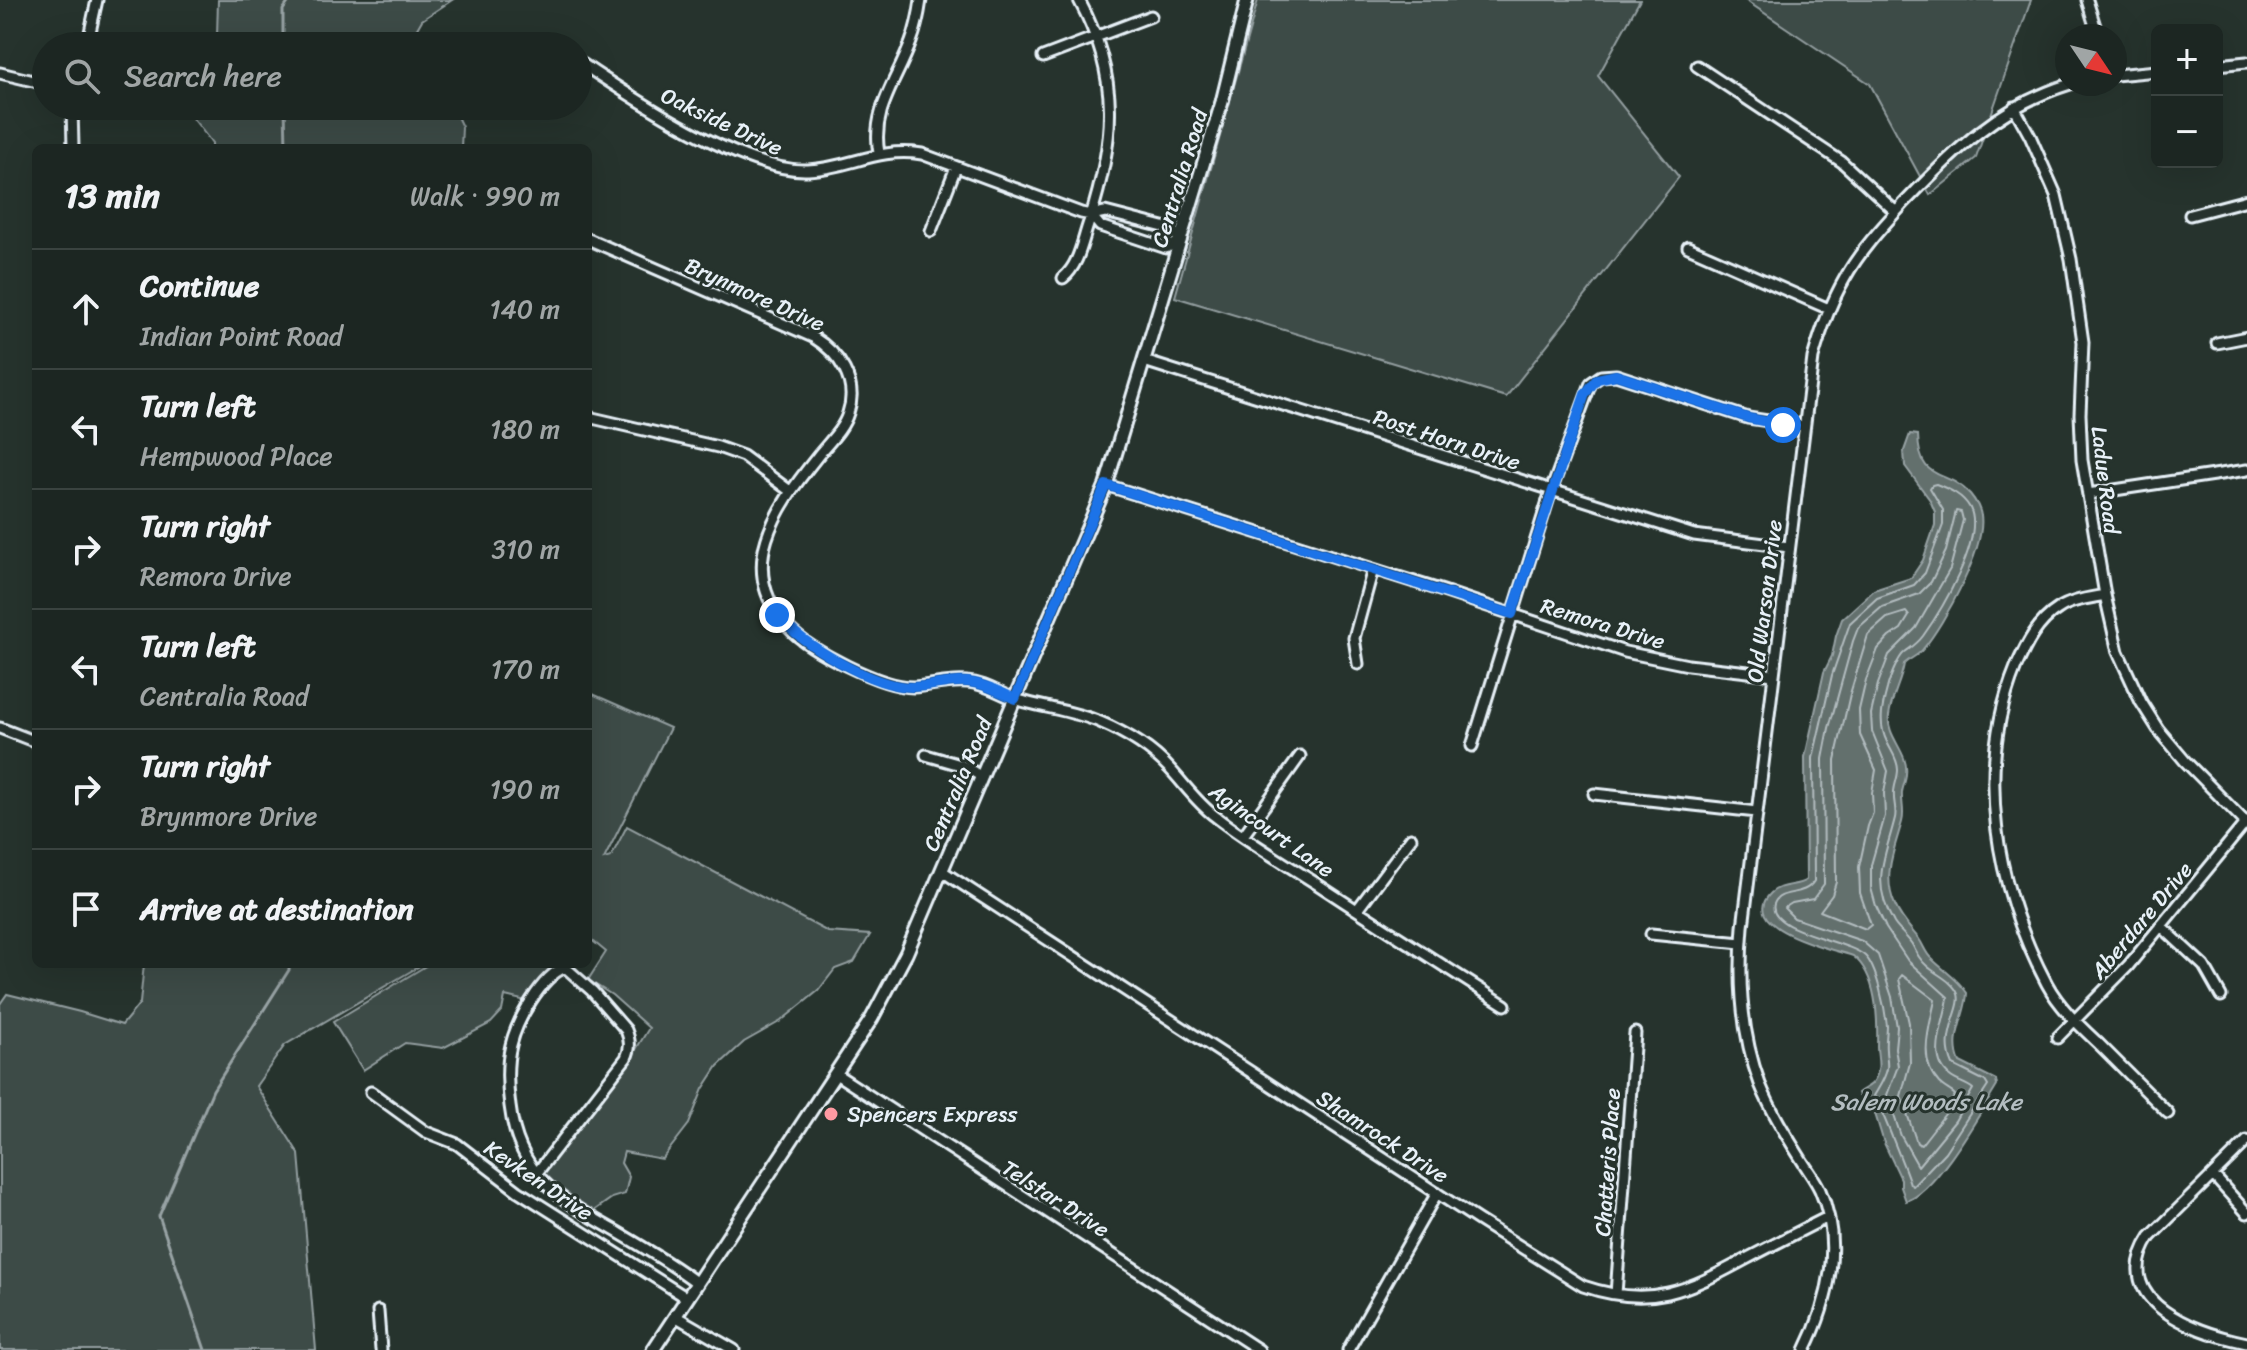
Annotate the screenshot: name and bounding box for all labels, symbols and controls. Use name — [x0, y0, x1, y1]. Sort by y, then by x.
north arrow — [2055, 24, 2127, 96]
map controls — [2151, 24, 2223, 168]
button: + — [2151, 24, 2223, 96]
search box — [32, 32, 592, 120]
text: Search here — [124, 49, 282, 103]
icon: search — [60, 54, 104, 98]
street label: Oakside Drive — [654, 76, 789, 167]
button: − — [2151, 96, 2223, 168]
street label: Centralia Road — [1140, 103, 1219, 252]
text: 13 min — [64, 166, 160, 226]
text: Walk · 990 m — [410, 173, 560, 219]
street label: Brynmore Drive — [678, 246, 831, 343]
text: Continue — [140, 259, 259, 313]
text: 140 m — [489, 286, 560, 332]
icon: ahead — [64, 287, 108, 331]
text: Indian Point Road — [140, 313, 343, 359]
text: Turn left — [140, 379, 256, 433]
street label: Post Horn Drive — [1368, 397, 1526, 482]
text: 180 m — [490, 406, 560, 452]
icon: left — [64, 407, 108, 451]
route start — [1765, 407, 1801, 443]
street label: Ladue Road — [2080, 424, 2132, 537]
text: Hempwood Place — [140, 433, 333, 479]
text: Turn right — [140, 499, 270, 553]
street label: Old Warson Drive — [1735, 518, 1794, 685]
text: 310 m — [491, 526, 560, 572]
icon: right — [64, 527, 108, 571]
text: Remora Drive — [140, 553, 292, 599]
street label: Remora Drive — [1536, 586, 1670, 661]
route end — [759, 597, 795, 633]
text: Turn left — [140, 619, 256, 673]
text: 170 m — [491, 646, 560, 692]
icon: left — [64, 647, 108, 691]
text: Centralia Road — [140, 673, 309, 719]
street label: Centralia Road — [912, 710, 1004, 858]
text: Turn right — [140, 739, 270, 793]
text: 190 m — [490, 766, 560, 812]
icon: right — [64, 767, 108, 811]
street label: Agincourt Lane — [1200, 772, 1343, 888]
text: Brynmore Drive — [140, 793, 317, 839]
street label: Aberdare Drive — [2079, 852, 2203, 989]
text: Arrive at destination — [140, 882, 414, 936]
icon: arrive — [64, 887, 108, 931]
street label: Shamrock Drive — [1309, 1079, 1457, 1194]
water label: Salem Woods Lake — [1830, 1081, 2024, 1123]
street label: Chatteris Place — [1583, 1087, 1632, 1238]
place label: Spencers Express — [847, 1095, 1018, 1134]
marker: Spencers Express — [822, 1105, 840, 1123]
street label: Kevken Drive — [476, 1129, 602, 1232]
street label: Telstar Drive — [994, 1149, 1118, 1248]

